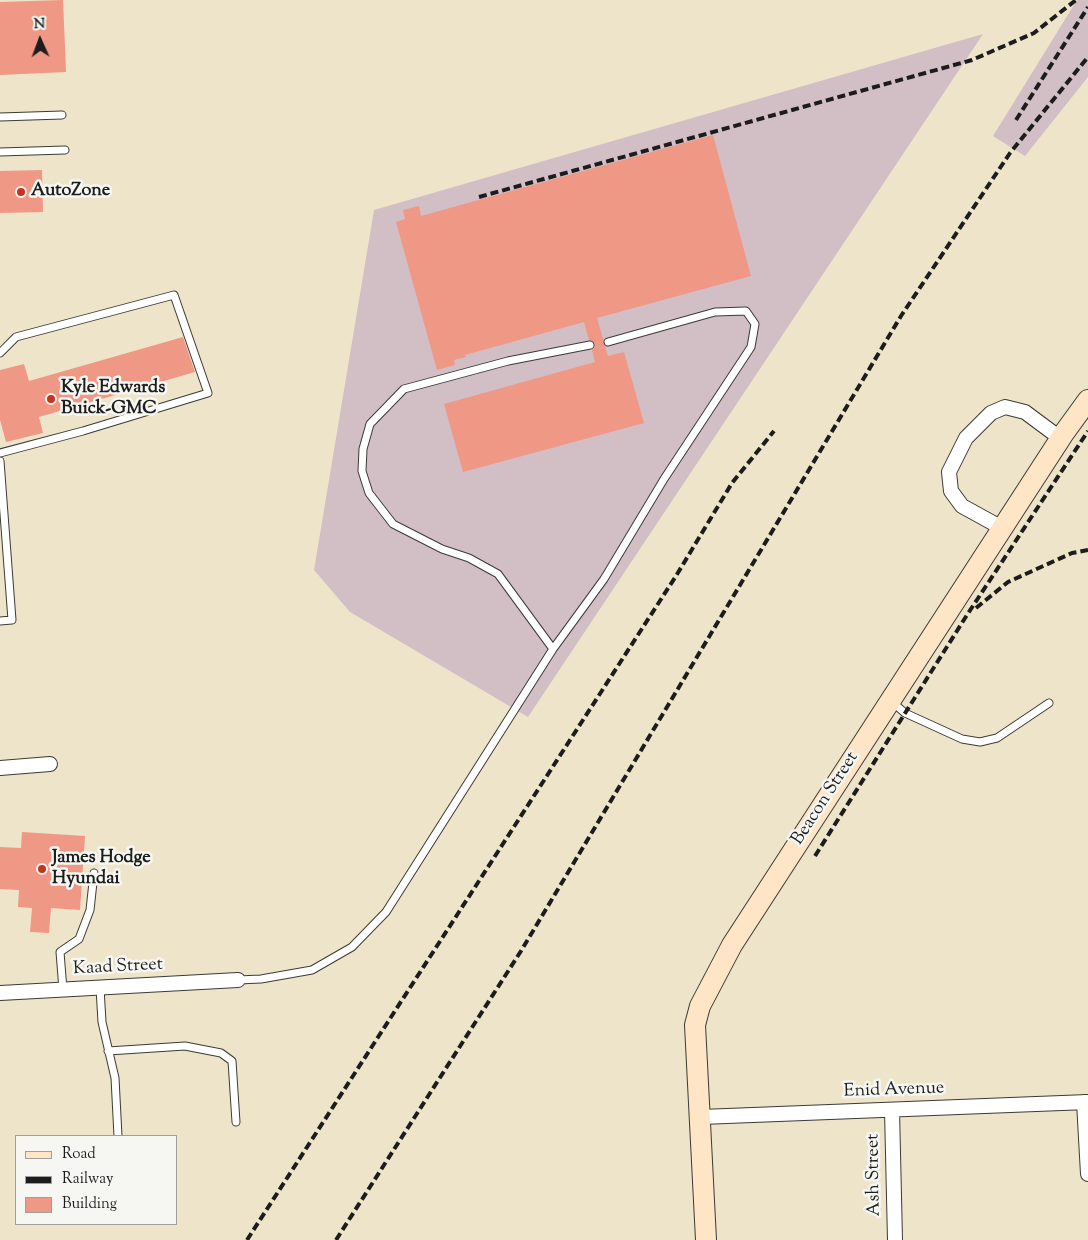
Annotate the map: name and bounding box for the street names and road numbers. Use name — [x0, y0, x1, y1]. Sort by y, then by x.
street label: Beacon Street — [788, 748, 864, 850]
street label: Kaad Street — [73, 955, 163, 981]
street label: Enid Avenue — [843, 1078, 945, 1104]
street label: Ash Street — [863, 1134, 887, 1216]

